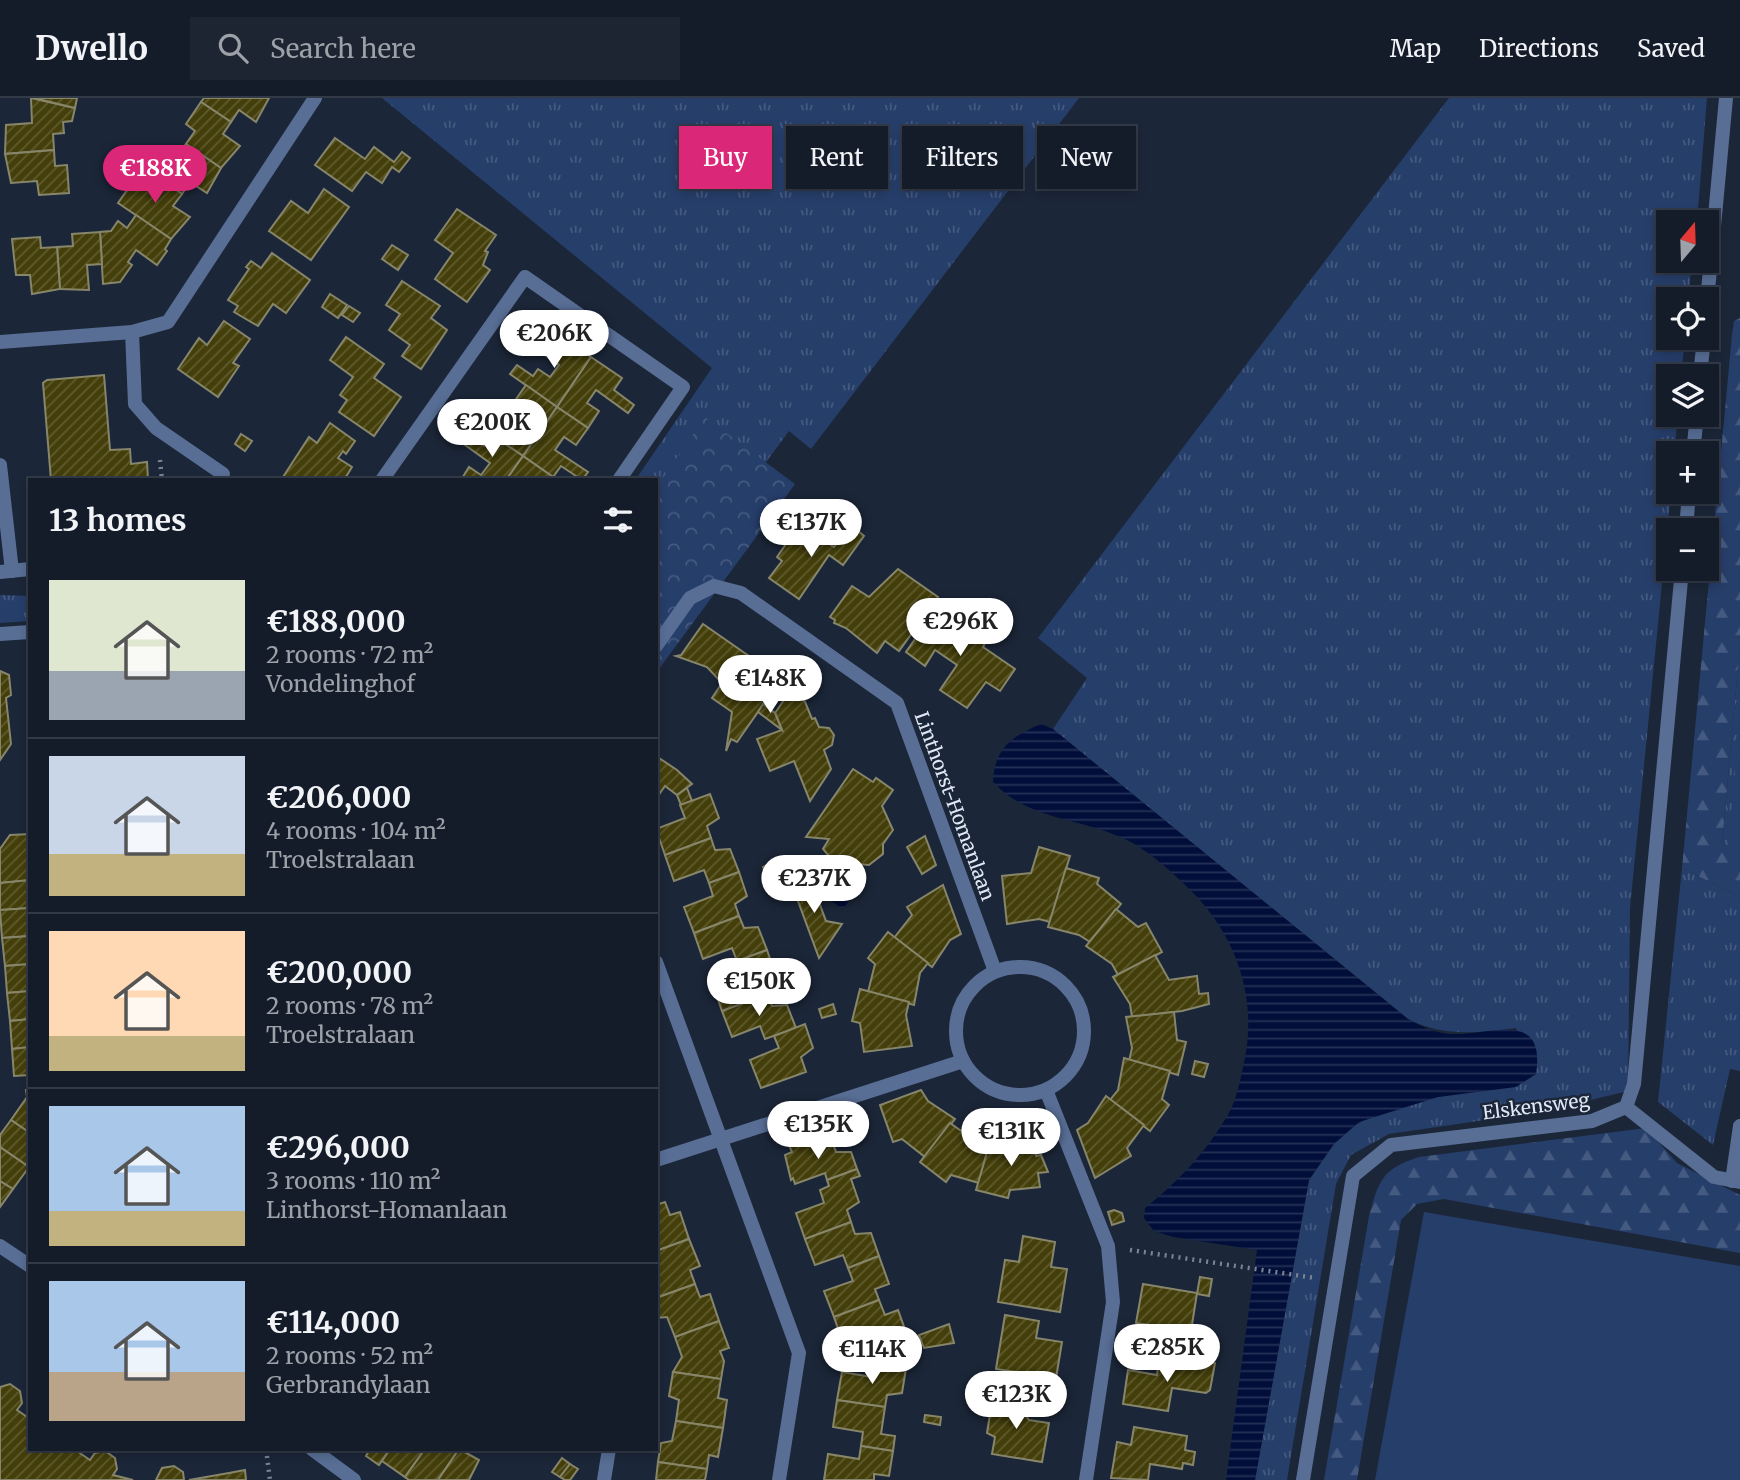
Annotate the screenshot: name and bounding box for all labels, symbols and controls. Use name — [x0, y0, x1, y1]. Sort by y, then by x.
search box — [190, 17, 680, 80]
text: Dwello — [35, 28, 148, 69]
icon: search — [214, 29, 252, 67]
text: Search here — [270, 32, 416, 65]
text: Map — [1390, 33, 1441, 64]
text: Directions — [1479, 33, 1599, 64]
text: Saved — [1637, 33, 1705, 64]
chip: Buy — [679, 126, 772, 189]
chip: Rent — [786, 126, 888, 189]
chip: Filters — [902, 126, 1023, 189]
chip: New — [1037, 126, 1136, 189]
pin: €188K — [106, 146, 204, 205]
text: €188K — [119, 153, 191, 182]
north arrow — [1656, 210, 1718, 273]
map controls — [1656, 210, 1719, 581]
button: locate — [1656, 287, 1719, 350]
pin: €206K — [505, 310, 603, 370]
text: €206K — [516, 318, 592, 347]
button: layers — [1656, 364, 1719, 427]
pin: €200K — [443, 400, 541, 459]
text: €200K — [453, 407, 531, 436]
button: + — [1656, 441, 1719, 504]
pin: €137K — [762, 500, 860, 559]
text: 13 homes — [49, 501, 187, 539]
icon: filters — [599, 501, 637, 539]
text: €137K — [776, 507, 846, 536]
button: − — [1656, 518, 1719, 581]
pin: €296K — [911, 598, 1009, 658]
text: €188,000 — [266, 602, 406, 640]
text: €296K — [922, 606, 998, 635]
icon: home — [105, 608, 189, 692]
text: 2 rooms · 72 m² — [266, 640, 433, 669]
pin: €148K — [721, 656, 819, 715]
text: €148K — [734, 663, 806, 692]
text: Vondelinghof — [266, 669, 415, 698]
street label: Linthorst-Homanlaan — [910, 708, 1001, 904]
text: €206,000 — [266, 778, 411, 816]
icon: home — [105, 784, 189, 868]
text: 4 rooms · 104 m² — [266, 816, 446, 845]
text: Troelstralaan — [266, 845, 415, 874]
pin: €237K — [765, 856, 863, 915]
text: €237K — [777, 863, 851, 892]
text: €200,000 — [266, 953, 412, 991]
pin: €150K — [710, 958, 808, 1018]
icon: home — [105, 959, 189, 1043]
text: €150K — [723, 966, 795, 995]
text: 2 rooms · 78 m² — [266, 991, 433, 1020]
text: Troelstralaan — [266, 1020, 415, 1049]
street label: Elskensweg — [1481, 1087, 1592, 1124]
pin: €135K — [769, 1102, 867, 1161]
pin: €131K — [962, 1108, 1060, 1168]
text: €135K — [783, 1109, 853, 1138]
text: €131K — [977, 1116, 1045, 1145]
text: €296,000 — [266, 1128, 410, 1166]
icon: home — [105, 1134, 189, 1218]
text: 3 rooms · 110 m² — [266, 1166, 440, 1195]
text: Linthorst-Homanlaan — [266, 1195, 508, 1224]
text: €114,000 — [266, 1303, 400, 1341]
icon: home — [105, 1309, 189, 1393]
pin: €285K — [1118, 1324, 1216, 1384]
pin: €114K — [823, 1326, 921, 1386]
text: €285K — [1130, 1332, 1204, 1361]
text: €114K — [838, 1334, 906, 1363]
text: 2 rooms · 52 m² — [266, 1341, 433, 1370]
text: Gerbrandylaan — [266, 1370, 430, 1399]
pin: €123K — [967, 1372, 1065, 1431]
text: €123K — [981, 1379, 1051, 1408]

